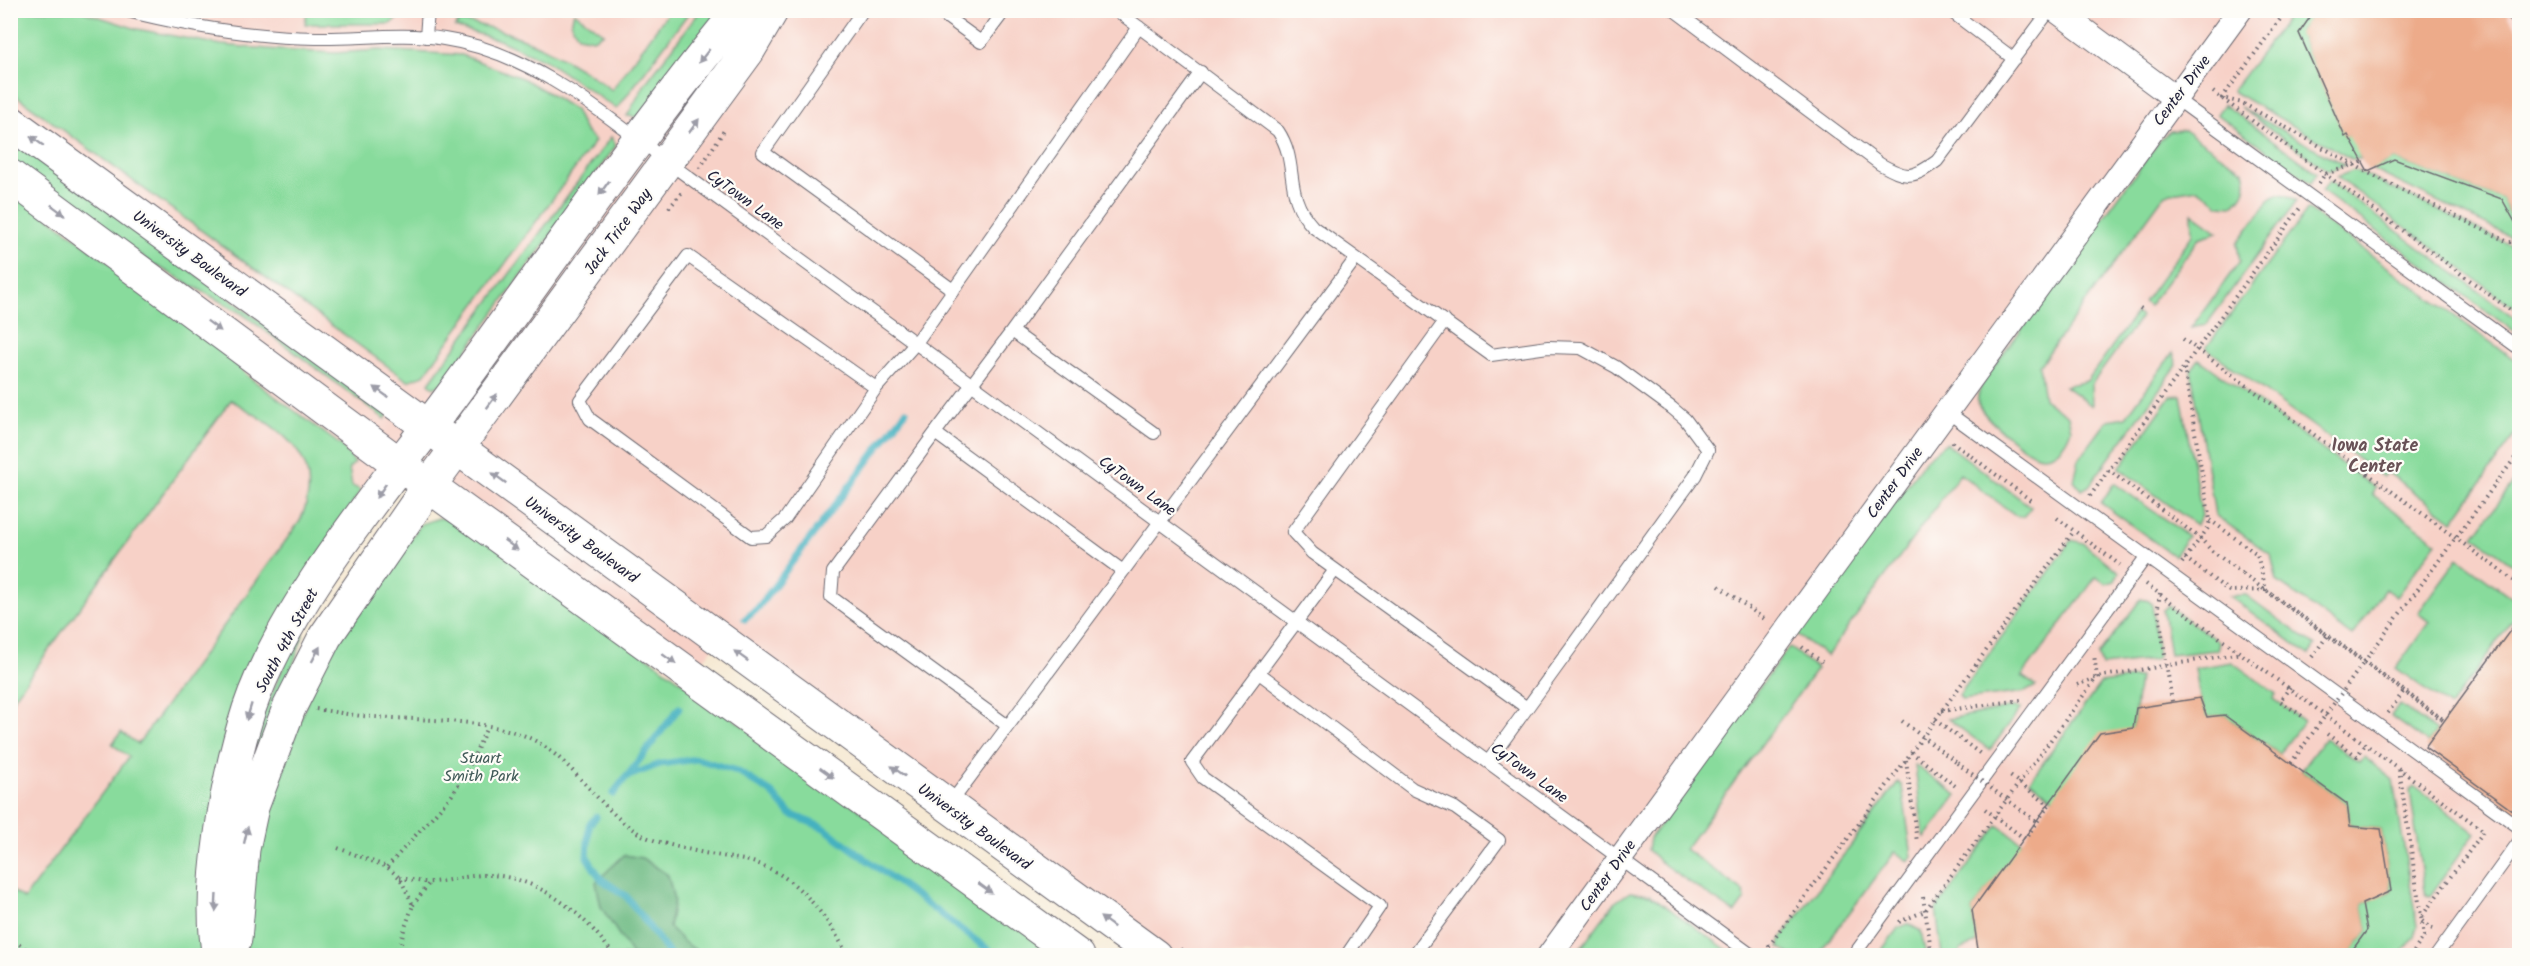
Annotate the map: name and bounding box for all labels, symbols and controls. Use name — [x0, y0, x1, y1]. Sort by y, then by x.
one-way arrow — [698, 49, 710, 64]
street label: Center Drive — [2147, 50, 2217, 132]
one-way arrow — [688, 118, 700, 133]
one-way arrow — [29, 135, 45, 147]
street label: CyTown Lane — [701, 163, 789, 237]
one-way arrow — [598, 179, 610, 195]
street label: Jack Trice Way — [578, 183, 659, 280]
one-way arrow — [49, 204, 65, 216]
street label: University Boulevard — [127, 204, 252, 305]
one-way arrow — [206, 320, 222, 332]
one-way arrow — [373, 387, 388, 399]
one-way arrow — [486, 394, 498, 410]
district label: Iowa State Center — [2332, 432, 2419, 482]
street label: Center Drive — [1860, 442, 1930, 524]
street label: CyTown Lane — [1093, 449, 1181, 523]
one-way arrow — [491, 473, 506, 485]
one-way arrow — [375, 482, 387, 498]
street label: University Boulevard — [519, 490, 644, 591]
one-way arrow — [503, 538, 518, 550]
street label: South 4th Street — [249, 583, 326, 697]
one-way arrow — [311, 645, 321, 662]
one-way arrow — [733, 650, 748, 662]
one-way arrow — [660, 653, 676, 665]
one-way arrow — [244, 703, 254, 721]
street label: CyTown Lane — [1485, 736, 1573, 810]
park label: Stuart Smith Park — [443, 746, 519, 789]
one-way arrow — [891, 765, 906, 777]
one-way arrow — [818, 767, 834, 779]
street label: University Boulevard — [912, 777, 1037, 878]
one-way arrow — [241, 826, 251, 844]
street label: Center Drive — [1573, 835, 1643, 917]
one-way arrow — [977, 881, 992, 893]
one-way arrow — [211, 894, 220, 913]
one-way arrow — [1100, 916, 1116, 928]

